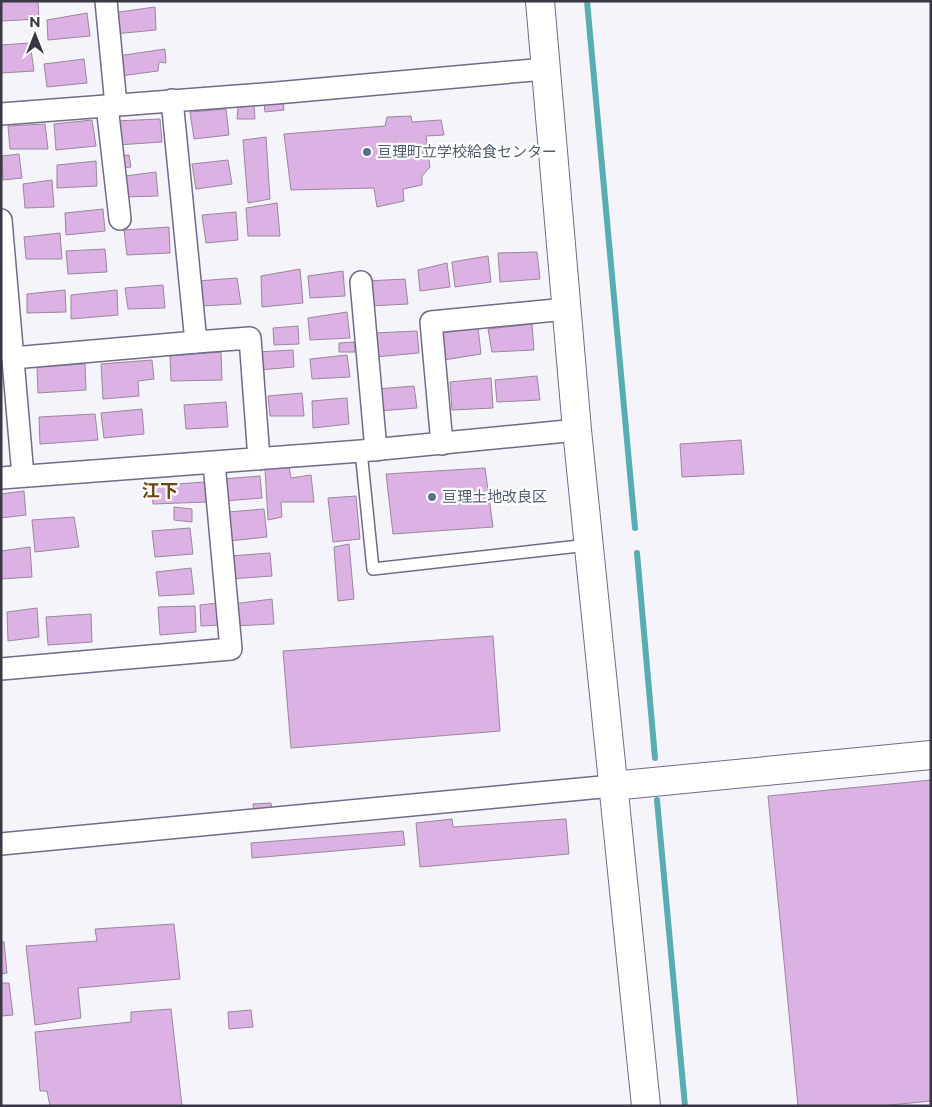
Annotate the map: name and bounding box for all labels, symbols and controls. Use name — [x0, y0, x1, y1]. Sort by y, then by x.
north arrow — [10, 10, 60, 60]
text: N — [29, 13, 41, 31]
place label: 亘理町立学校給食センター — [377, 142, 557, 161]
marker: 亘理町立学校給食センター — [361, 146, 373, 158]
district label: 江下 — [142, 480, 178, 502]
place label: 亘理土地改良区 — [442, 487, 547, 506]
marker: 亘理土地改良区 — [426, 491, 438, 503]

